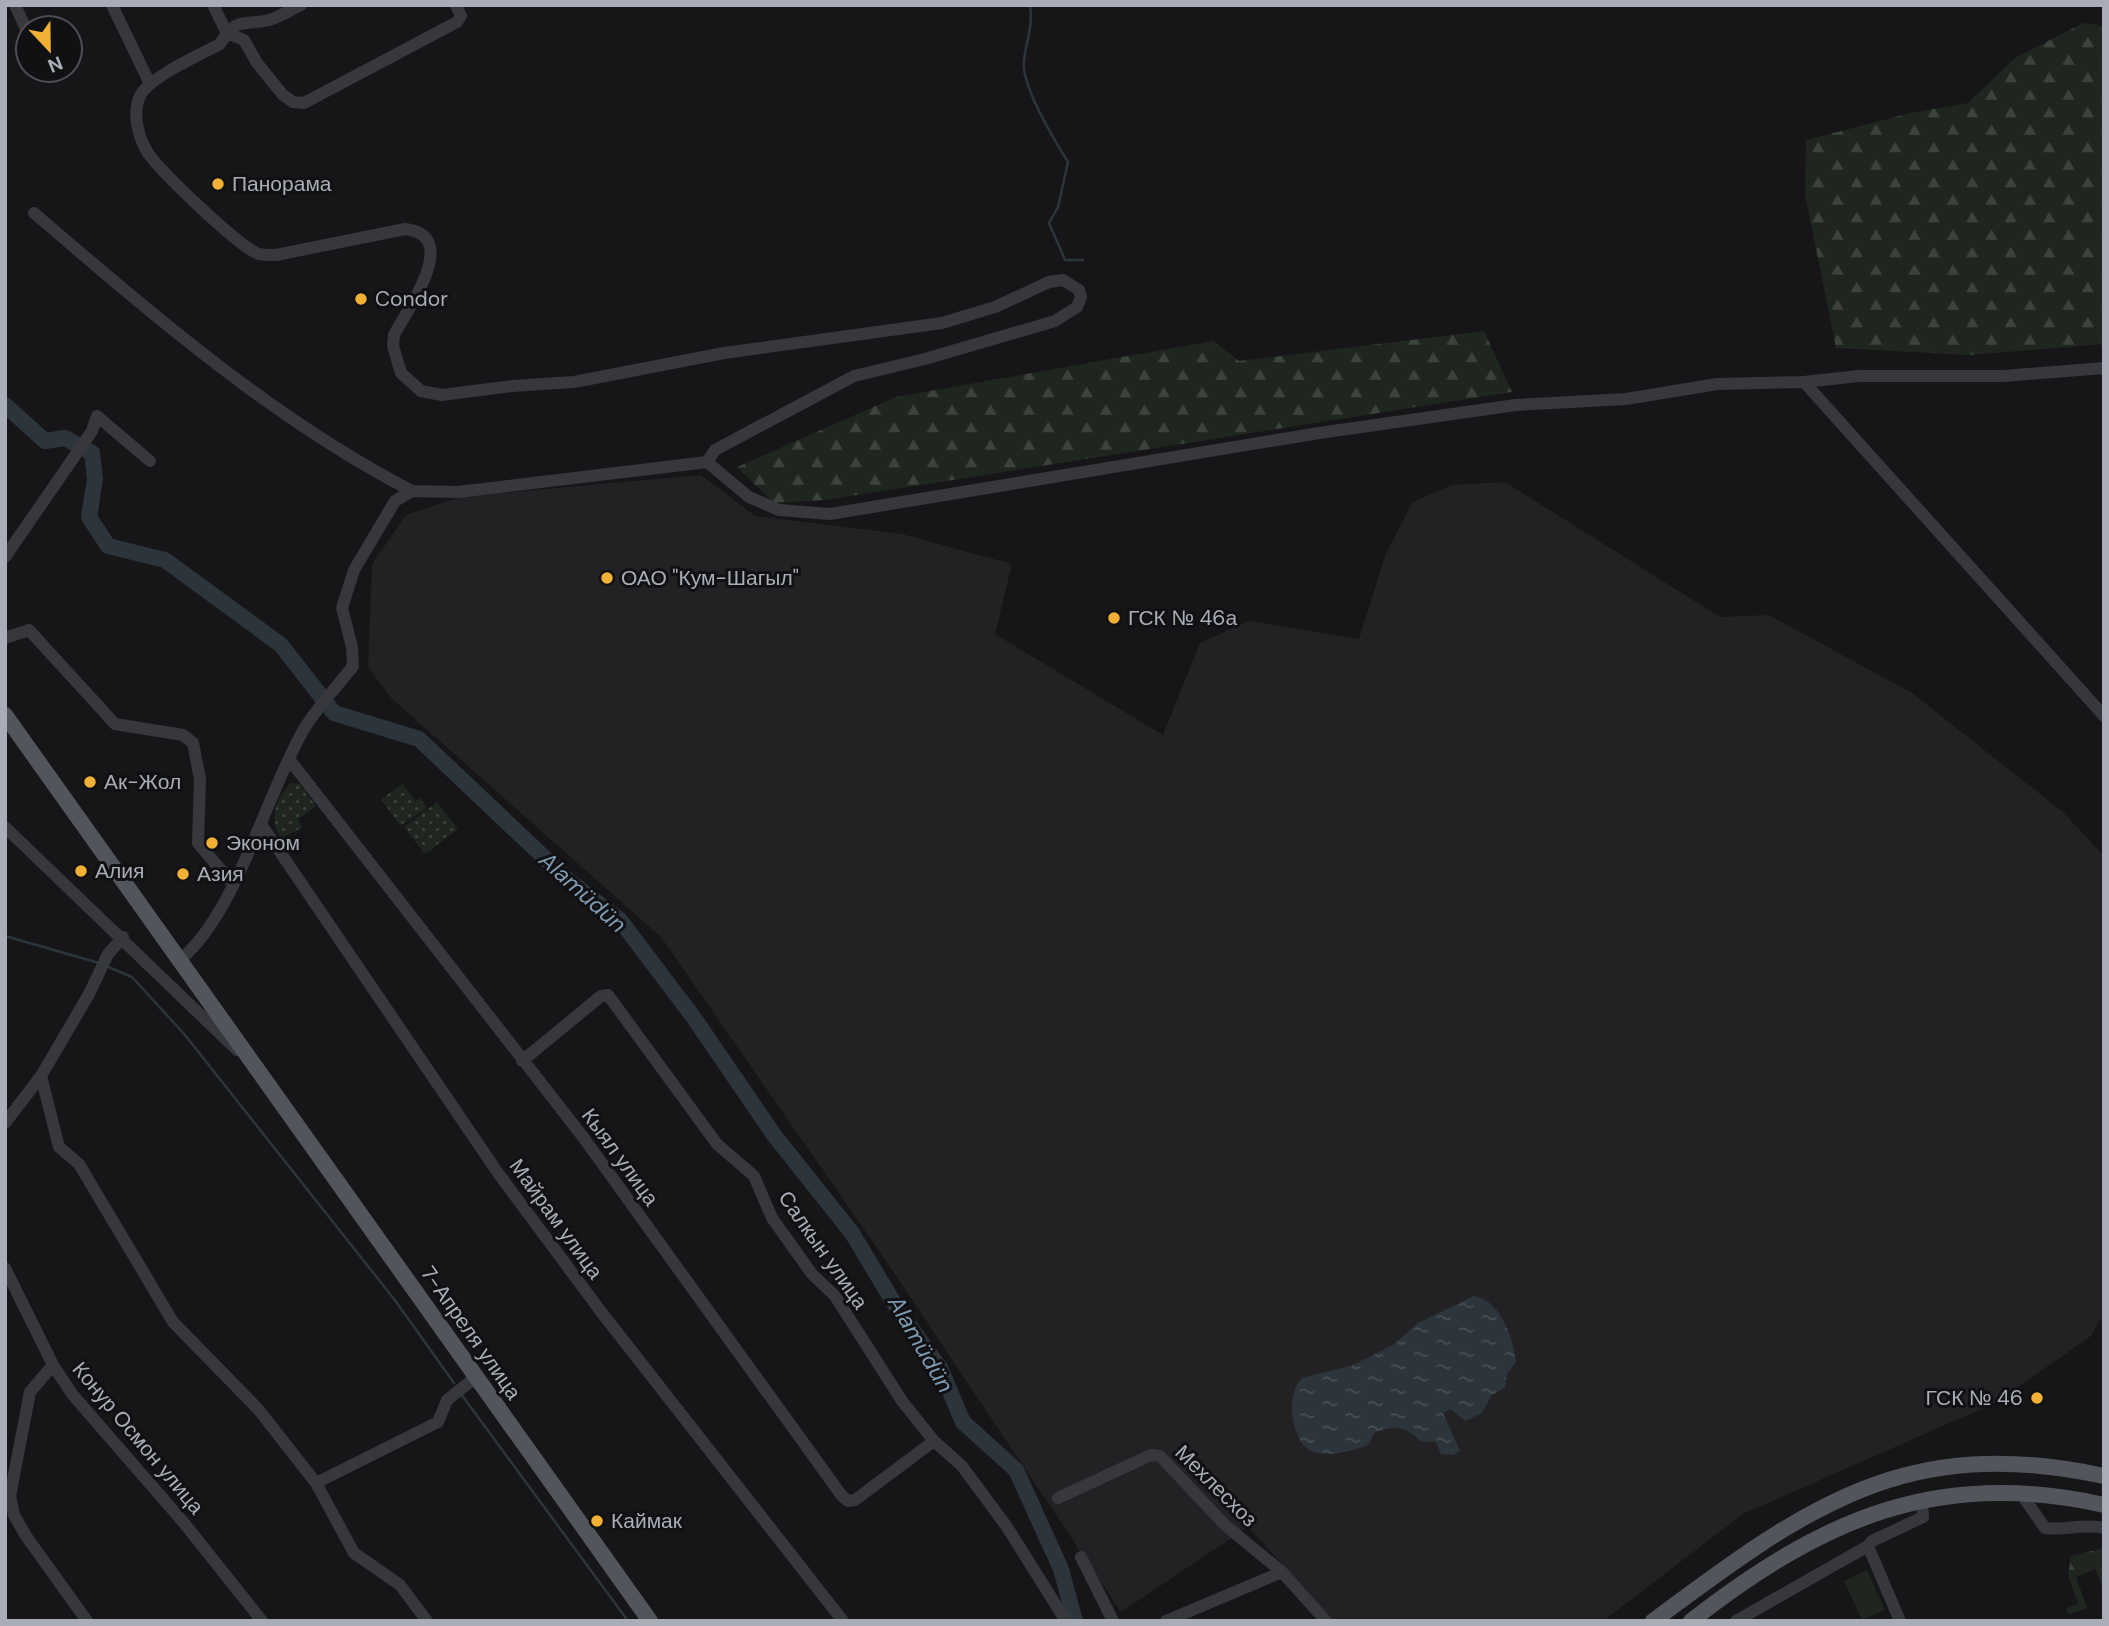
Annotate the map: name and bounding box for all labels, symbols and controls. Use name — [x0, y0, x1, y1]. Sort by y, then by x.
north arrow — [14, 14, 84, 84]
text: N — [44, 50, 66, 78]
place label: Панорама — [232, 170, 332, 198]
marker: Панорама — [210, 176, 226, 192]
place label: Condor — [375, 285, 448, 313]
marker: Condor — [353, 291, 369, 307]
place label: ОАО "Кум-Шагыл" — [621, 564, 799, 592]
marker: ОАО "Кум-Шагыл" — [599, 570, 615, 586]
place label: ГСК № 46а — [1128, 604, 1237, 632]
marker: ГСК № 46а — [1106, 610, 1122, 626]
place label: Ак-Жол — [104, 768, 181, 796]
marker: Ак-Жол — [82, 774, 98, 790]
place label: Эконом — [226, 829, 300, 857]
marker: Эконом — [204, 835, 220, 851]
water label: Alamüdün — [532, 844, 633, 939]
place label: Алия — [95, 857, 144, 885]
place label: Азия — [197, 860, 244, 888]
marker: Алия — [73, 863, 89, 879]
marker: Азия — [175, 866, 191, 882]
street label: Кыял улица — [575, 1103, 665, 1212]
street label: Майрам улица — [503, 1153, 609, 1285]
street label: Салкын улица — [772, 1185, 874, 1315]
street label: 7-Апреля улица — [415, 1261, 528, 1406]
water label: Alamüdün — [881, 1289, 961, 1398]
street label: Конур Осмон улица — [66, 1356, 210, 1520]
place label: ГСК № 46 — [1926, 1384, 2023, 1412]
marker: ГСК № 46 — [2029, 1390, 2045, 1406]
street label: Мехлесхоз — [1169, 1439, 1263, 1533]
place label: Каймак — [611, 1507, 683, 1535]
marker: Каймак — [589, 1513, 605, 1529]

